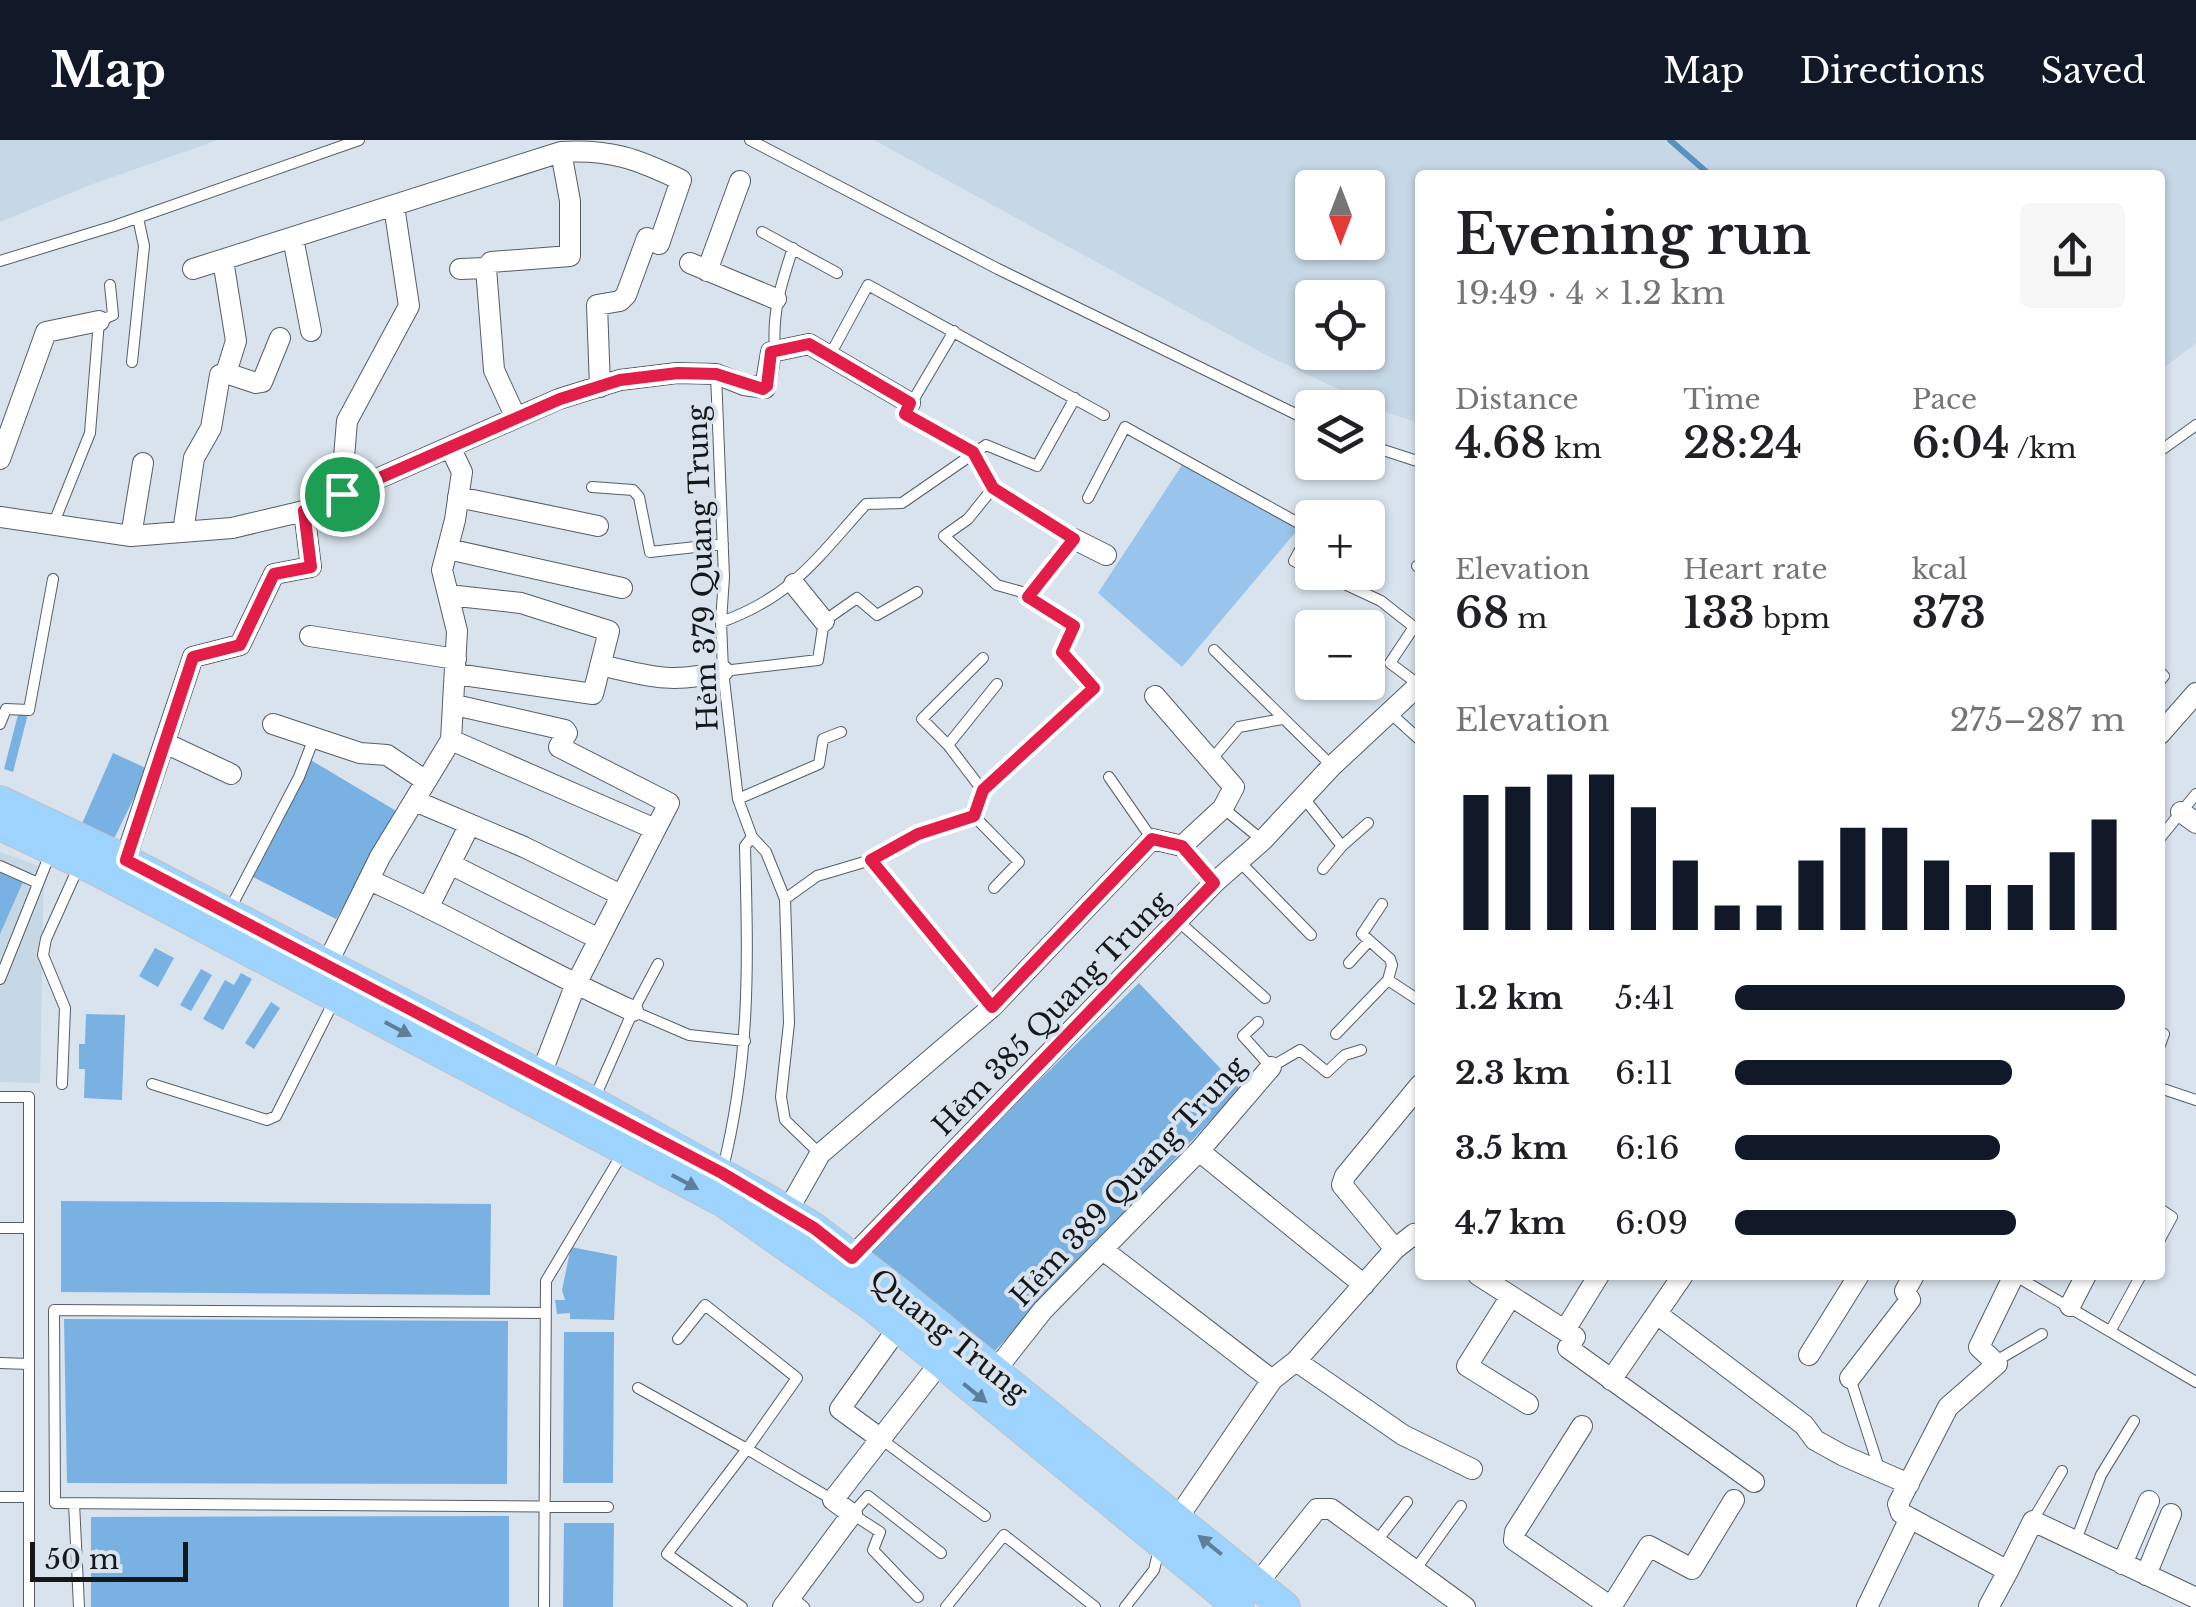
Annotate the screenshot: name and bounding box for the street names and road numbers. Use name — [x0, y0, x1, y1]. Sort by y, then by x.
street label: Hẻm 379 Quang Trung — [679, 403, 726, 732]
street label: Hẻm 385 Quang Trung — [925, 883, 1178, 1143]
street label: Hẻm 389 Quang Trung — [1003, 1048, 1254, 1314]
street label: Quang Trung — [863, 1261, 1035, 1410]

